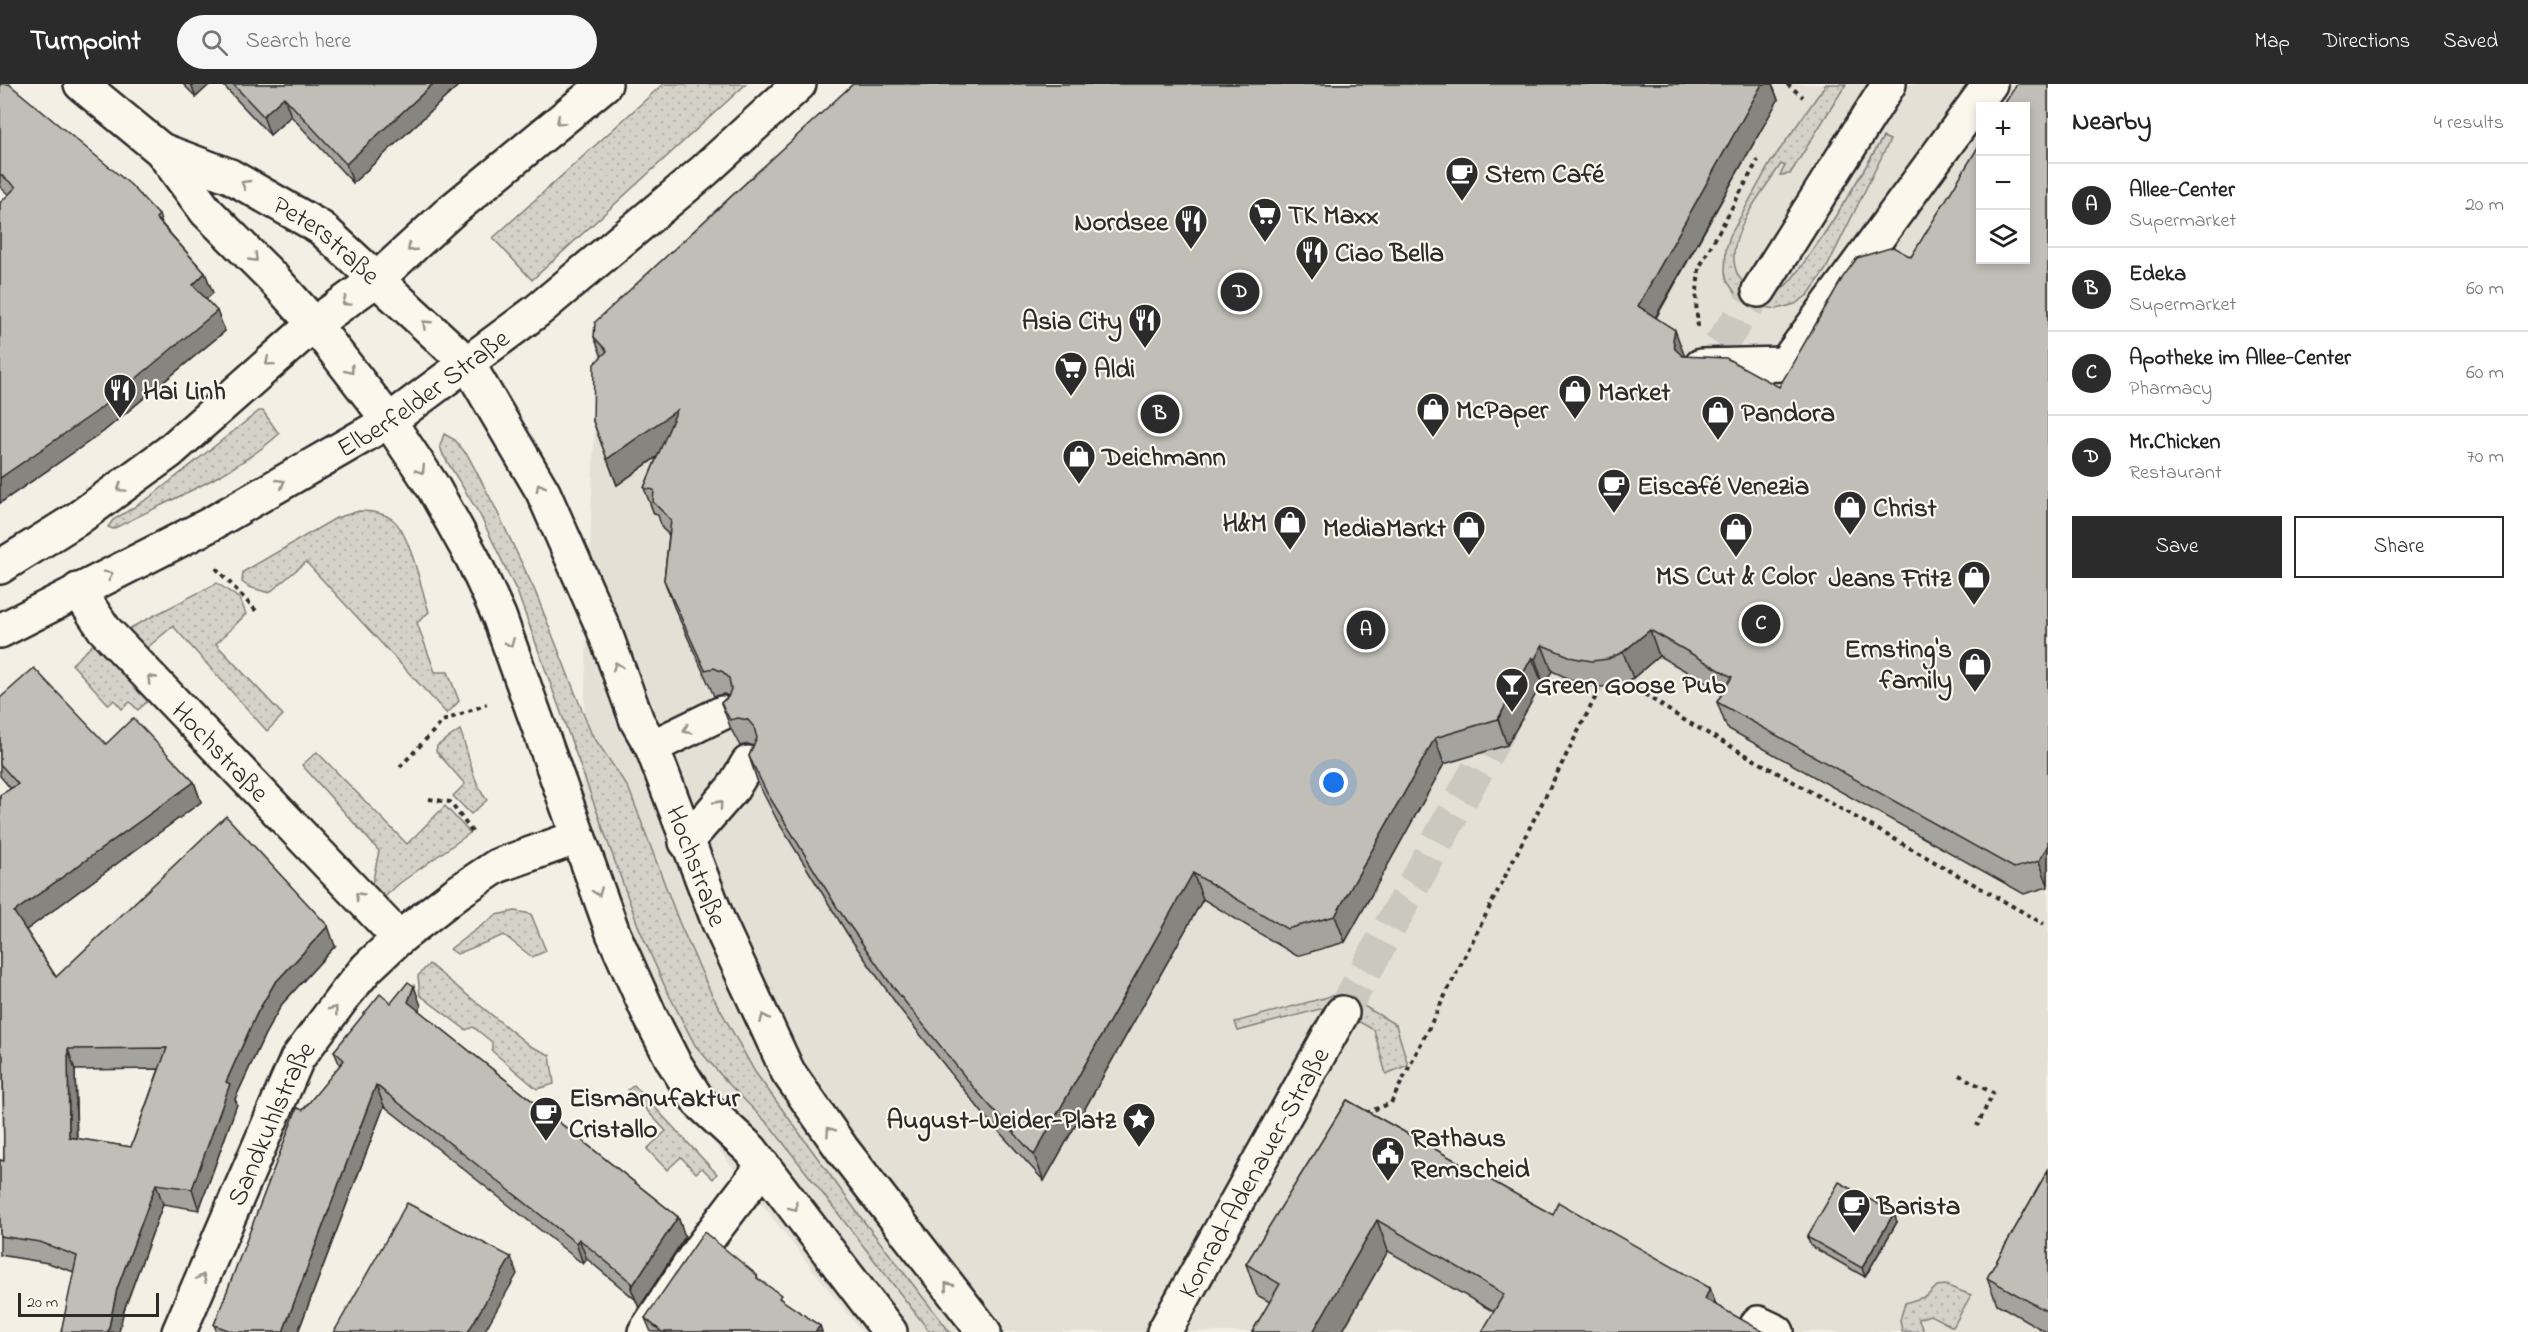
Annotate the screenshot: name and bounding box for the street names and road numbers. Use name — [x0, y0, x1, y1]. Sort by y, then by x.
street label: Peterstraße — [265, 187, 388, 296]
street label: Elberfelder Straße — [331, 320, 519, 469]
street label: Hochstraße — [161, 694, 277, 813]
street label: Hochstraße — [654, 801, 736, 934]
street label: Sandkuhlstraße — [219, 1033, 327, 1213]
street label: Konrad-Adenauer-Straße — [1170, 1040, 1342, 1306]

